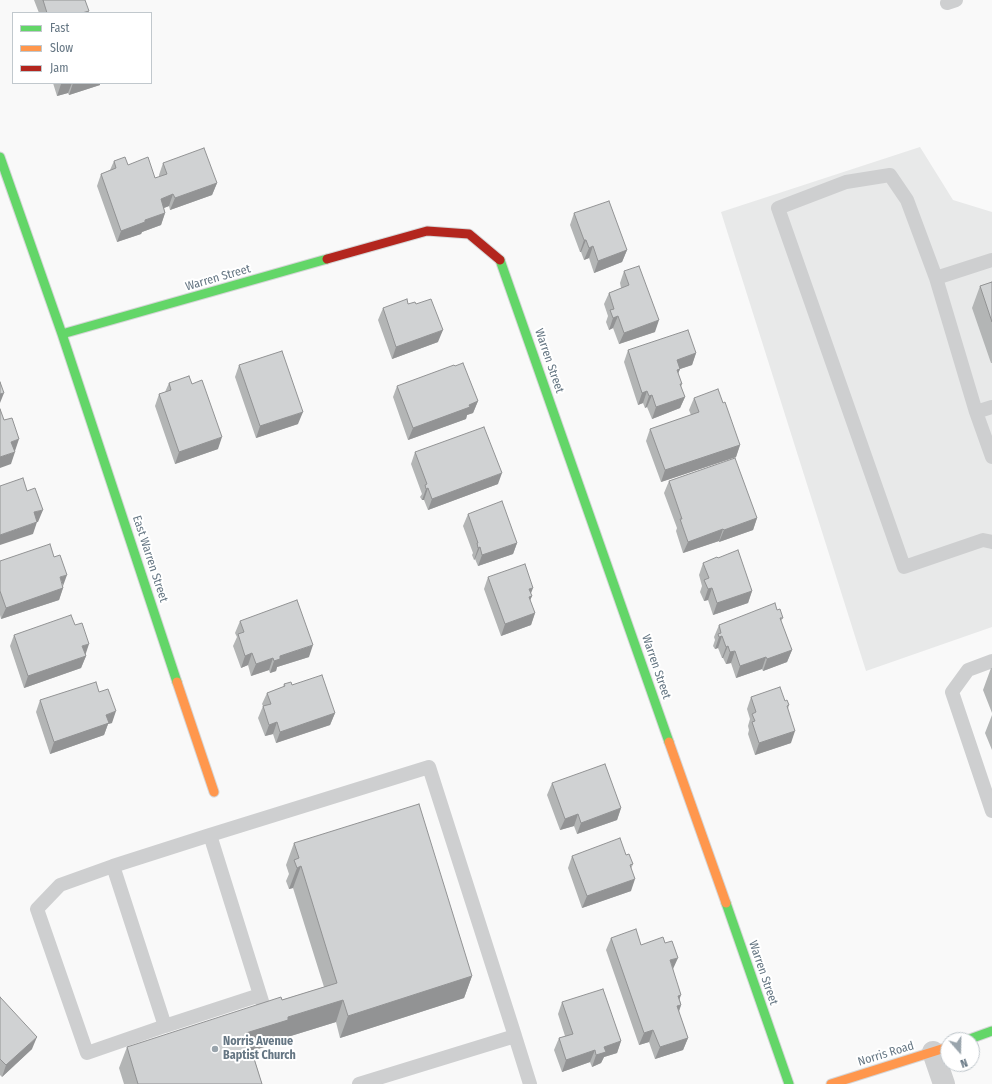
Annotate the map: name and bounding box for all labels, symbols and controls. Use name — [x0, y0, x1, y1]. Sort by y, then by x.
legend — [12, 12, 152, 84]
text: Fast — [50, 21, 69, 35]
text: Slow — [50, 41, 73, 55]
text: Jam — [50, 61, 68, 75]
street label: Warren Street — [184, 262, 252, 294]
street label: Warren Street — [531, 327, 567, 395]
street label: East Warren Street — [129, 514, 171, 604]
street label: Warren Street — [638, 633, 674, 701]
street label: Warren Street — [745, 939, 781, 1007]
north arrow — [940, 1032, 980, 1072]
place label: Norris Avenue Baptist Church — [223, 1035, 296, 1063]
street label: Norris Road — [856, 1039, 916, 1069]
marker: Norris Avenue Baptist Church — [210, 1044, 220, 1054]
text: N — [959, 1056, 969, 1070]

